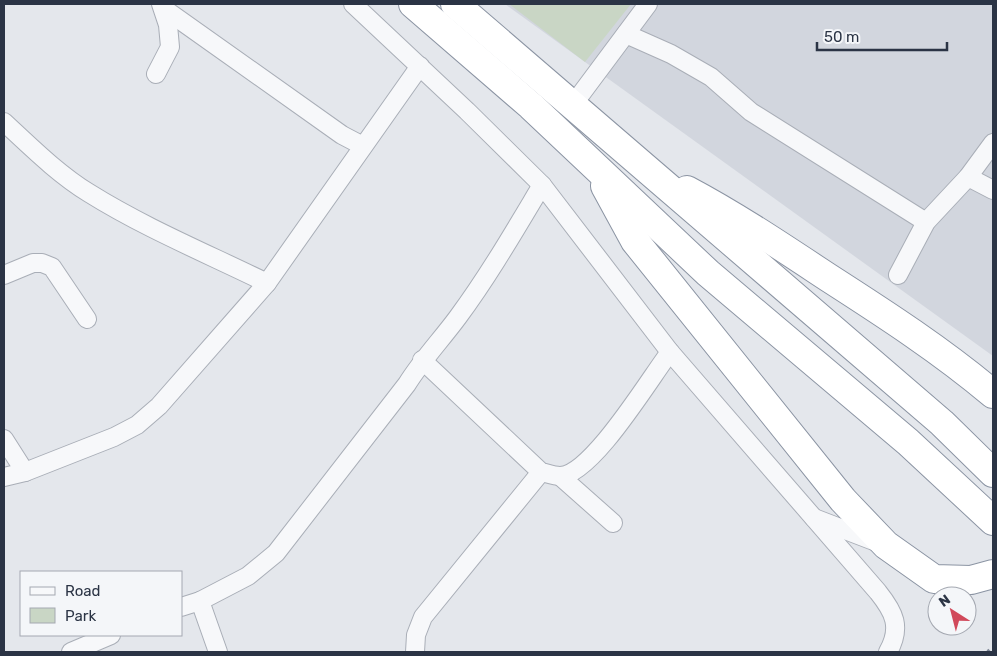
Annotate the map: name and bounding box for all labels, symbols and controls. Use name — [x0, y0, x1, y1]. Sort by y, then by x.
scale bar — [817, 20, 947, 52]
text: 50 m — [824, 28, 859, 46]
legend — [20, 571, 182, 636]
text: Road — [65, 582, 101, 600]
north arrow — [927, 586, 977, 636]
text: N — [936, 591, 954, 611]
text: Park — [65, 607, 96, 625]

